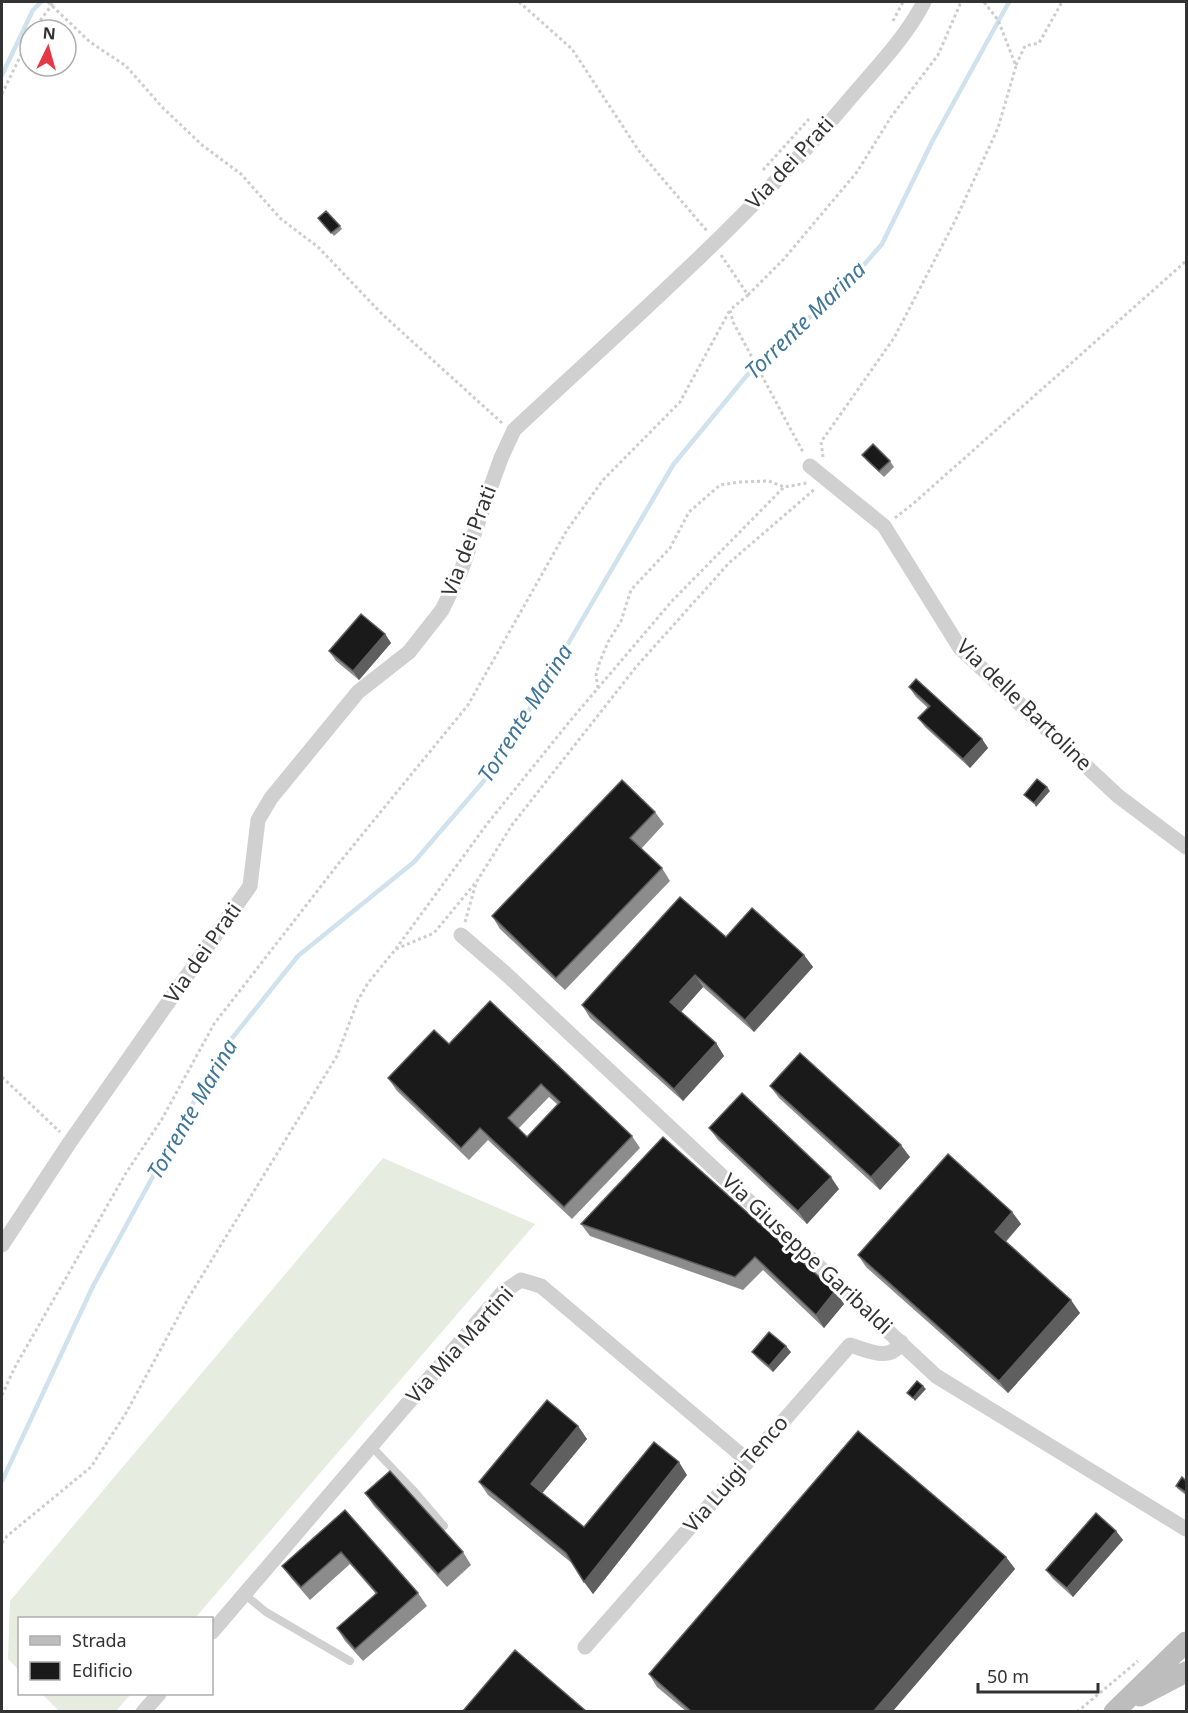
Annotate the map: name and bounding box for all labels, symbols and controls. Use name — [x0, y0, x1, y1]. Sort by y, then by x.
north arrow — [18, 18, 78, 78]
text: N — [42, 22, 57, 45]
street label: Via dei Prati — [739, 110, 839, 215]
water label: Torrente Marina — [737, 253, 872, 385]
street label: Via dei Prati — [434, 481, 502, 600]
street label: Via delle Bartoline — [951, 632, 1099, 776]
water label: Torrente Marina — [470, 637, 579, 787]
street label: Via dei Prati — [157, 897, 247, 1008]
water label: Torrente Marina — [139, 1032, 244, 1184]
street label: Via Giuseppe Garibaldi — [716, 1167, 899, 1340]
street label: Via Mia Martini — [399, 1280, 519, 1409]
street label: Via Luigi Tenco — [677, 1409, 794, 1538]
legend — [18, 1617, 213, 1695]
text: Strada — [72, 1628, 127, 1652]
scale bar — [978, 1656, 1098, 1694]
text: Edificio — [72, 1658, 133, 1682]
text: 50 m — [987, 1664, 1029, 1688]

